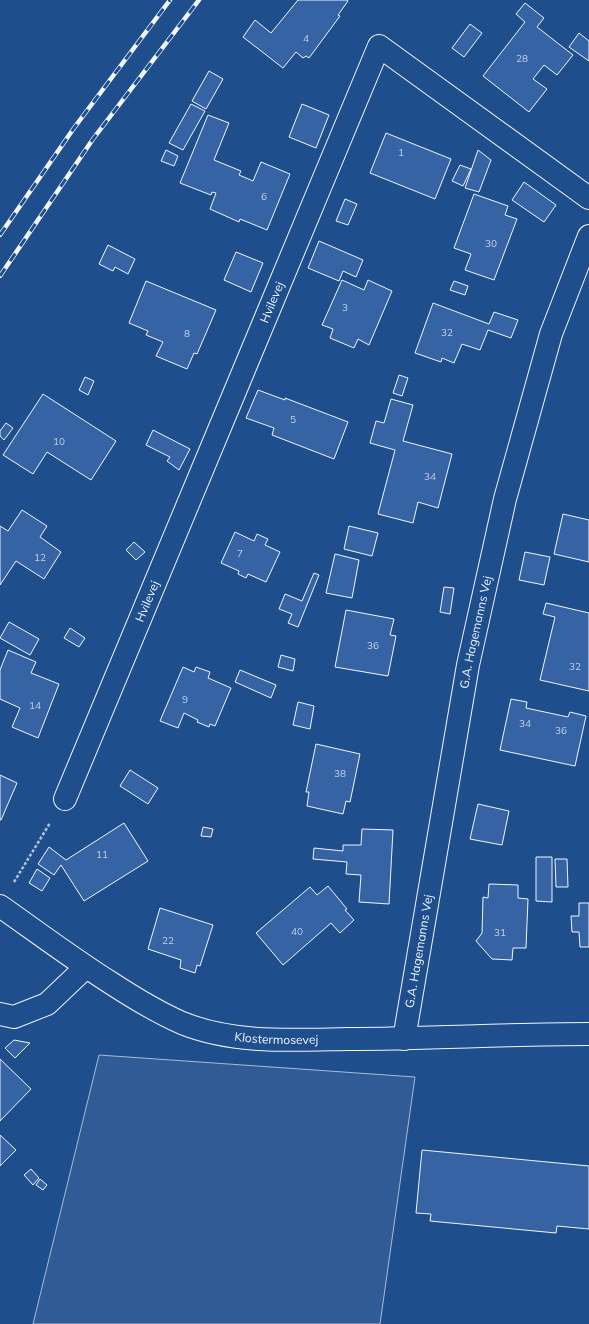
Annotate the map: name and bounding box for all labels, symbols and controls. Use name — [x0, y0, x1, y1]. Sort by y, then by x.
house number: 4 — [303, 32, 309, 45]
house number: 28 — [516, 52, 528, 65]
house number: 1 — [398, 146, 404, 159]
house number: 6 — [261, 190, 267, 203]
house number: 30 — [485, 237, 497, 250]
street label: Hvilevej — [256, 279, 287, 325]
house number: 3 — [342, 301, 348, 314]
house number: 32 — [441, 326, 453, 339]
house number: 8 — [184, 327, 190, 340]
house number: 5 — [290, 413, 296, 426]
house number: 10 — [53, 435, 65, 448]
house number: 34 — [424, 470, 436, 483]
house number: 7 — [237, 547, 243, 560]
house number: 12 — [34, 551, 46, 564]
street label: G.A. Hagemanns Vej — [456, 574, 495, 690]
street label: Hvilevej — [132, 578, 162, 624]
house number: 36 — [367, 639, 379, 652]
house number: 32 — [569, 660, 581, 673]
house number: 9 — [182, 693, 188, 706]
house number: 14 — [29, 699, 41, 712]
house number: 34 — [519, 717, 531, 730]
house number: 36 — [555, 724, 567, 737]
house number: 38 — [334, 767, 346, 780]
house number: 11 — [96, 848, 108, 861]
street label: G.A. Hagemanns Vej — [401, 893, 436, 1009]
house number: 40 — [291, 925, 303, 938]
house number: 31 — [494, 926, 506, 939]
house number: 22 — [162, 934, 174, 947]
street label: Klostermosevej — [234, 1029, 319, 1047]

